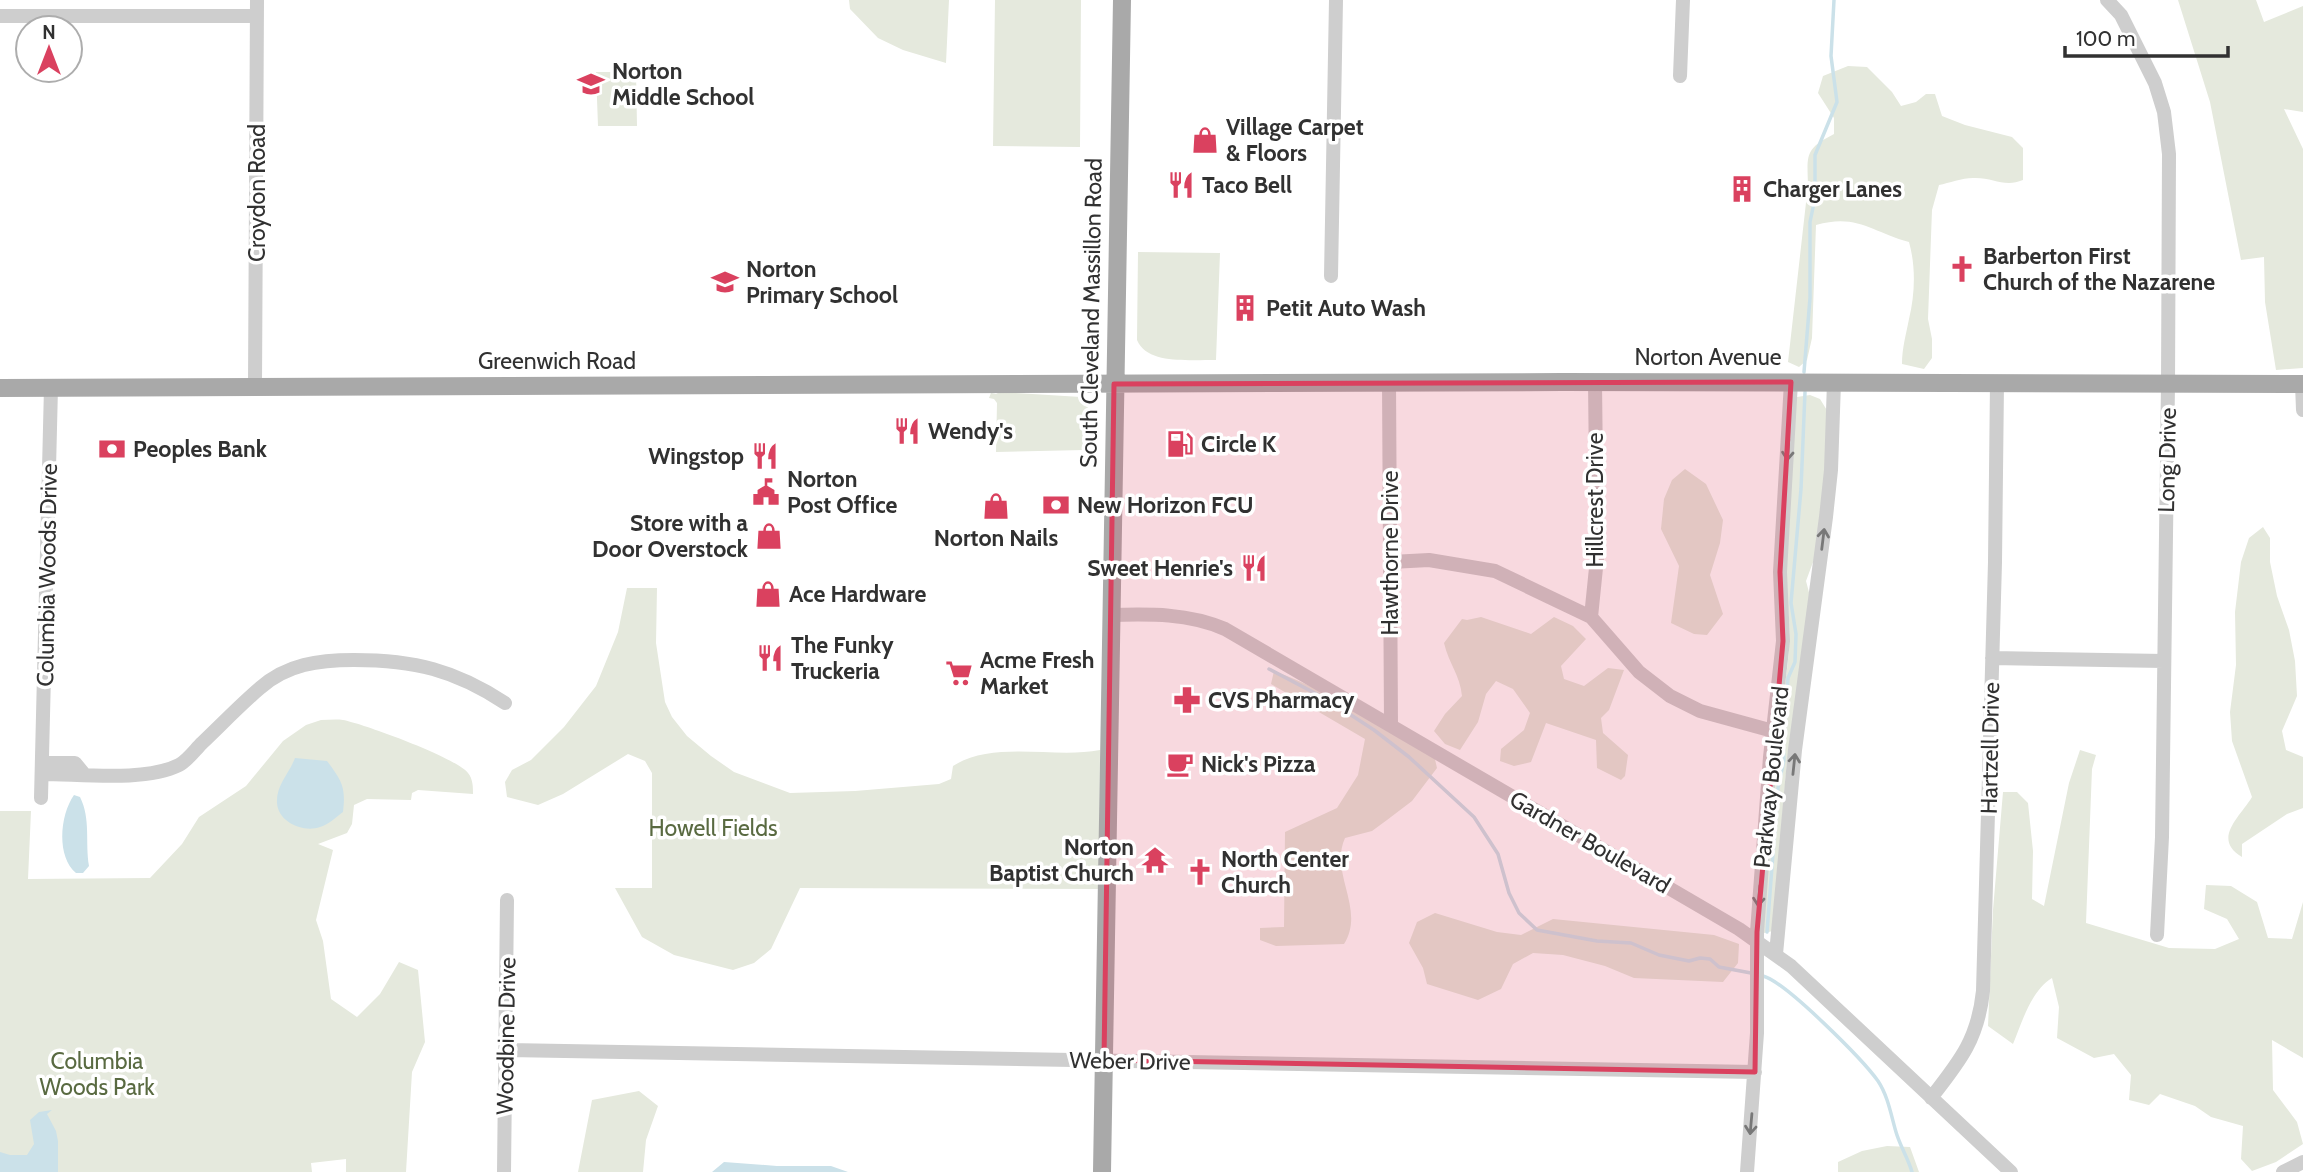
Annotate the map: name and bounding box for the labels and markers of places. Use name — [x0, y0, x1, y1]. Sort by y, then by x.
place label: Norton Middle School — [612, 57, 754, 111]
school or university icon: Norton Middle School — [576, 69, 606, 99]
place label: Village Carpet & Floors — [1226, 113, 1364, 167]
shop icon: Village Carpet & Floors — [1190, 125, 1220, 155]
restaurant icon: Taco Bell — [1166, 170, 1196, 200]
place label: Taco Bell — [1202, 171, 1292, 199]
building icon: Charger Lanes — [1727, 174, 1757, 204]
place label: Charger Lanes — [1763, 175, 1902, 203]
place label: Barberton First Church of the Nazarene — [1983, 242, 2215, 296]
church icon: Barberton First Church of the Nazarene — [1947, 254, 1977, 284]
place label: Norton Primary School — [746, 255, 898, 309]
school or university icon: Norton Primary School — [710, 267, 740, 297]
building icon: Petit Auto Wash — [1230, 293, 1260, 323]
place label: Petit Auto Wash — [1266, 294, 1426, 322]
restaurant icon: Wendy's — [892, 416, 922, 446]
place label: Wendy's — [928, 417, 1013, 445]
fuel station icon: Circle K — [1165, 429, 1195, 459]
place label: Circle K — [1201, 430, 1277, 458]
bank icon: Peoples Bank — [97, 434, 127, 464]
place label: Peoples Bank — [133, 435, 268, 463]
restaurant icon: Wingstop — [750, 441, 780, 471]
place label: Wingstop — [648, 442, 744, 470]
place label: Norton Post Office — [787, 465, 898, 519]
public building icon: Norton Post Office — [751, 477, 781, 507]
bank icon: New Horizon FCU — [1041, 490, 1071, 520]
shop icon: Norton Nails — [981, 491, 1011, 521]
place label: New Horizon FCU — [1077, 491, 1254, 519]
place label: Store with a Door Overstock — [592, 509, 749, 563]
shop icon: Store with a Door Overstock — [754, 521, 784, 551]
place label: Norton Nails — [934, 524, 1058, 552]
restaurant icon: Sweet Henrie's — [1239, 553, 1269, 583]
place label: Sweet Henrie's — [1087, 554, 1233, 582]
shop icon: Ace Hardware — [753, 579, 783, 609]
place label: Ace Hardware — [789, 580, 926, 608]
place label: The Funky Truckeria — [791, 631, 894, 685]
restaurant icon: The Funky Truckeria — [755, 643, 785, 673]
place label: Acme Fresh Market — [980, 646, 1094, 700]
supermarket icon: Acme Fresh Market — [944, 658, 974, 688]
pharmacy icon: CVS Pharmacy — [1172, 685, 1202, 715]
place label: CVS Pharmacy — [1208, 686, 1355, 714]
cafe icon: Nick's Pizza — [1165, 749, 1195, 779]
place label: Nick's Pizza — [1201, 750, 1316, 778]
place label: Norton Baptist Church — [989, 833, 1134, 887]
temple icon: Norton Baptist Church — [1140, 845, 1170, 875]
place label: North Center Church — [1221, 845, 1349, 899]
church icon: North Center Church — [1185, 857, 1215, 887]

